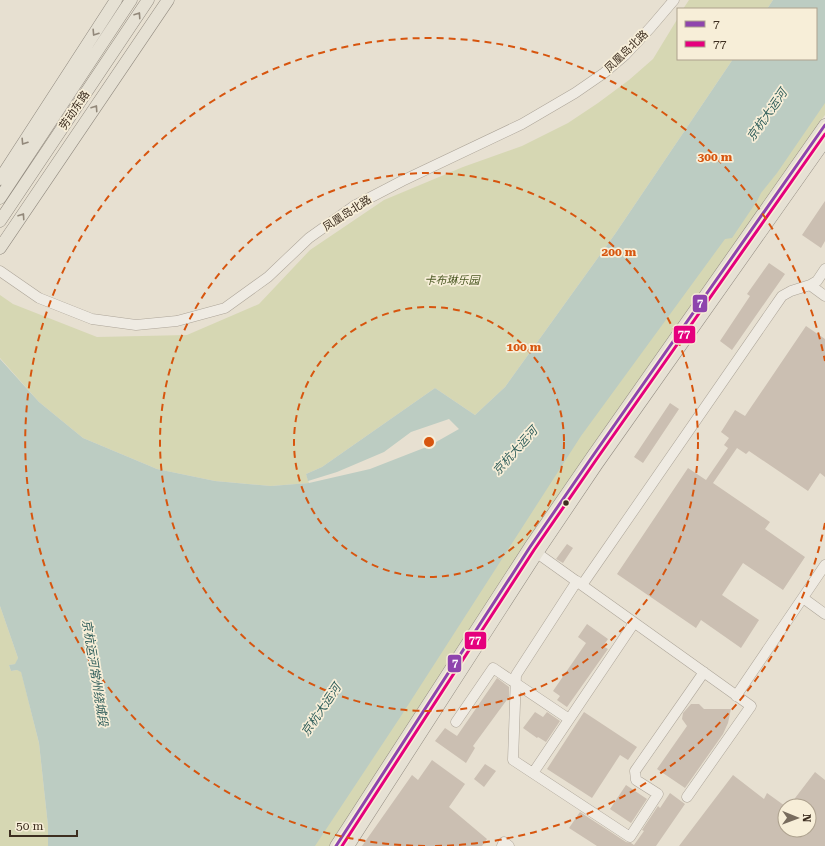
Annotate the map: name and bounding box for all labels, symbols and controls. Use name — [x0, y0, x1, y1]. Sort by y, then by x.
legend — [677, 8, 817, 60]
one-way arrow — [133, 12, 140, 19]
text: 7 — [713, 17, 720, 31]
street label: 凤凰岛北路 — [602, 28, 651, 75]
one-way arrow — [92, 29, 99, 36]
text: 77 — [713, 37, 727, 51]
water label: 京杭大运河 — [744, 85, 791, 144]
street label: 劳动东路 — [57, 88, 92, 132]
one-way arrow — [90, 106, 97, 113]
one-way arrow — [21, 138, 29, 145]
text: 300 m — [698, 150, 733, 164]
street label: 凤凰岛北路 — [321, 193, 374, 234]
one-way arrow — [17, 213, 25, 220]
text: 200 m — [602, 245, 637, 259]
park label: 卡布琳乐园 — [425, 274, 481, 287]
line badge: 7 — [692, 294, 708, 313]
text: 7 — [697, 297, 703, 310]
line badge: 77 — [673, 325, 696, 344]
text: 77 — [678, 328, 690, 341]
text: 100 m — [507, 340, 542, 354]
water label: 京杭大运河 — [490, 423, 542, 478]
centre of rings — [422, 435, 436, 449]
unlabelled marker — [561, 498, 571, 508]
water label: 京杭运河常州绕城段 — [80, 619, 111, 728]
line badge: 77 — [464, 631, 487, 650]
text: 77 — [469, 634, 481, 647]
line badge: 7 — [447, 654, 462, 673]
text: 7 — [452, 657, 458, 670]
water label: 京杭大运河 — [298, 680, 345, 739]
north arrow — [777, 798, 817, 838]
scale bar — [10, 812, 77, 838]
text: N — [800, 814, 813, 823]
text: 50 m — [16, 819, 43, 833]

